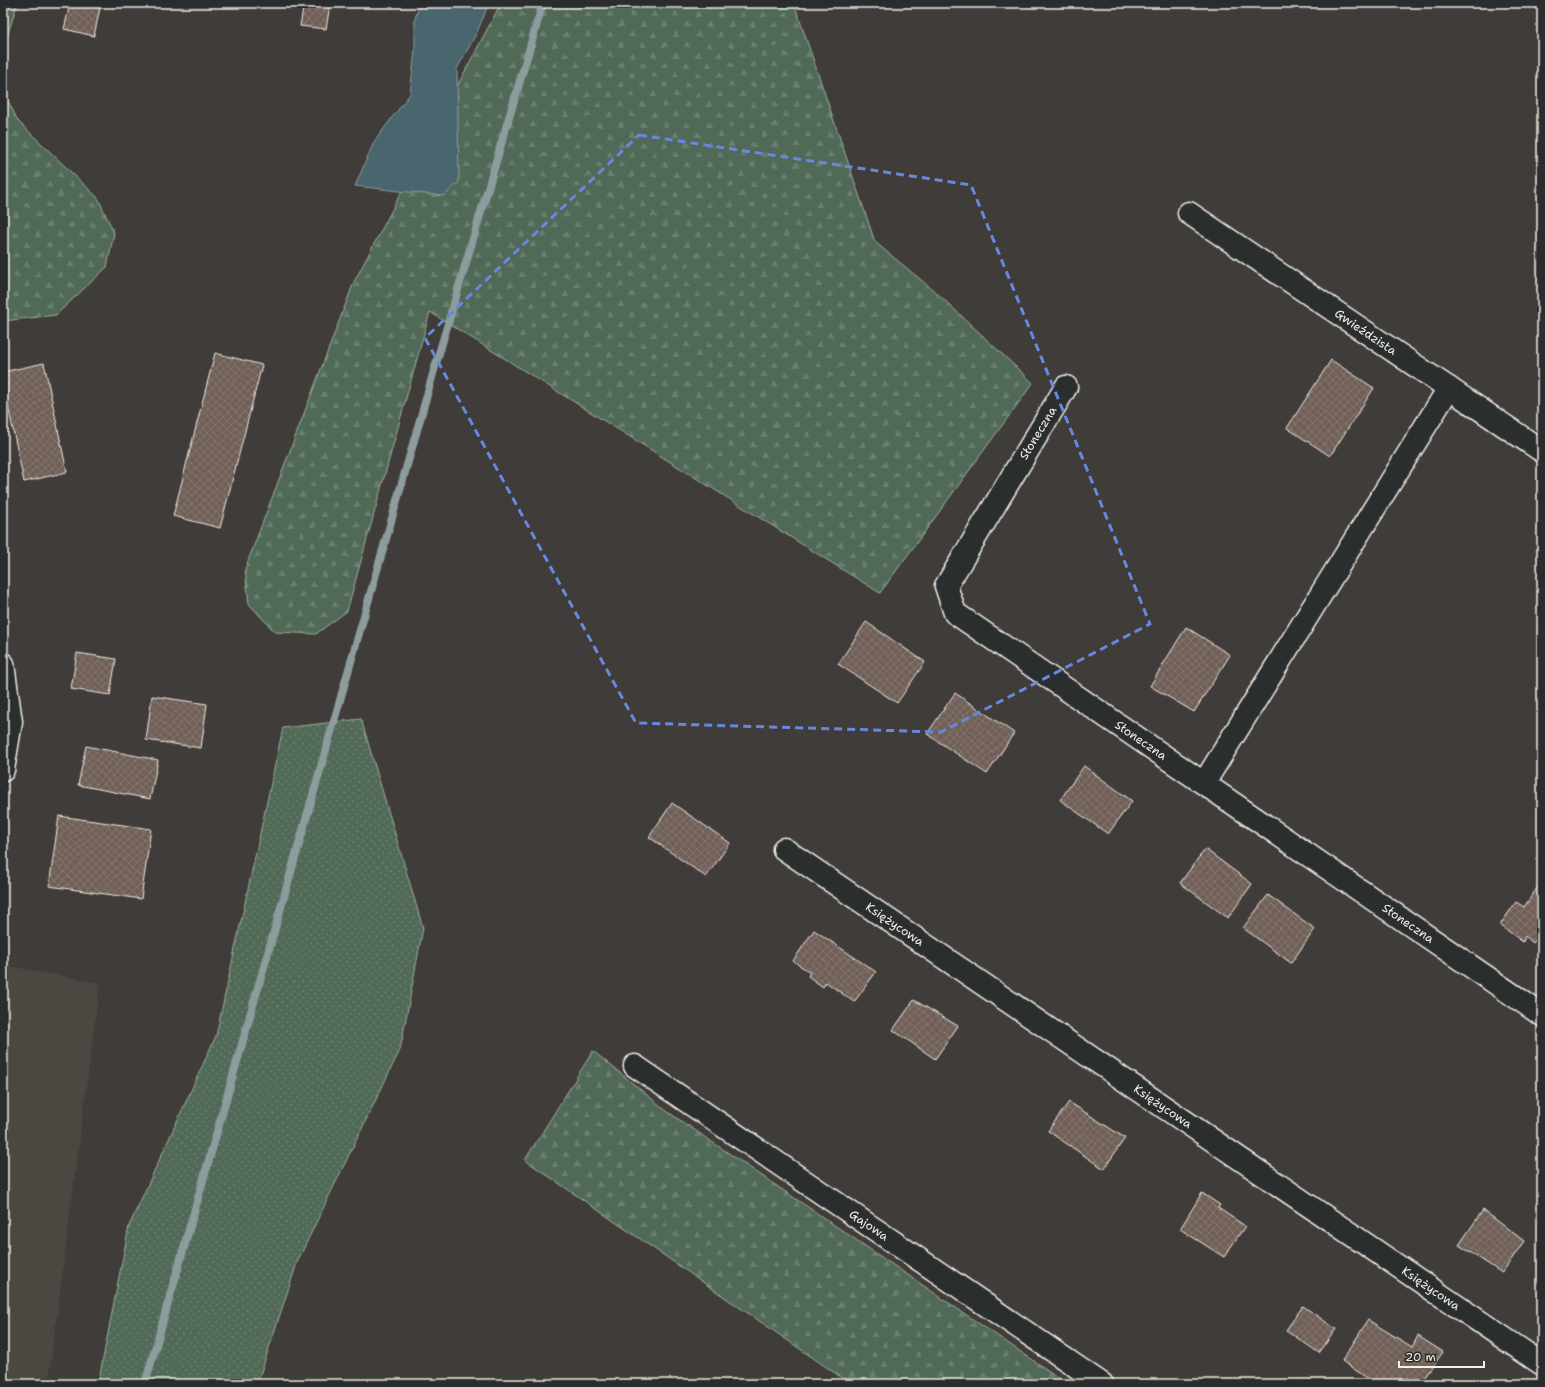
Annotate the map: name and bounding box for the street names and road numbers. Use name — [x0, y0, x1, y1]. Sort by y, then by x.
street label: Gwieździsta — [1331, 305, 1400, 359]
street label: Słoneczna — [1016, 403, 1060, 463]
street label: Słoneczna — [1112, 717, 1170, 764]
street label: Księżycowa — [862, 899, 928, 950]
street label: Słoneczna — [1379, 900, 1438, 947]
street label: Księżycowa — [1130, 1081, 1196, 1132]
street label: Gajowa — [846, 1206, 892, 1245]
street label: Księżycowa — [1398, 1263, 1464, 1314]

